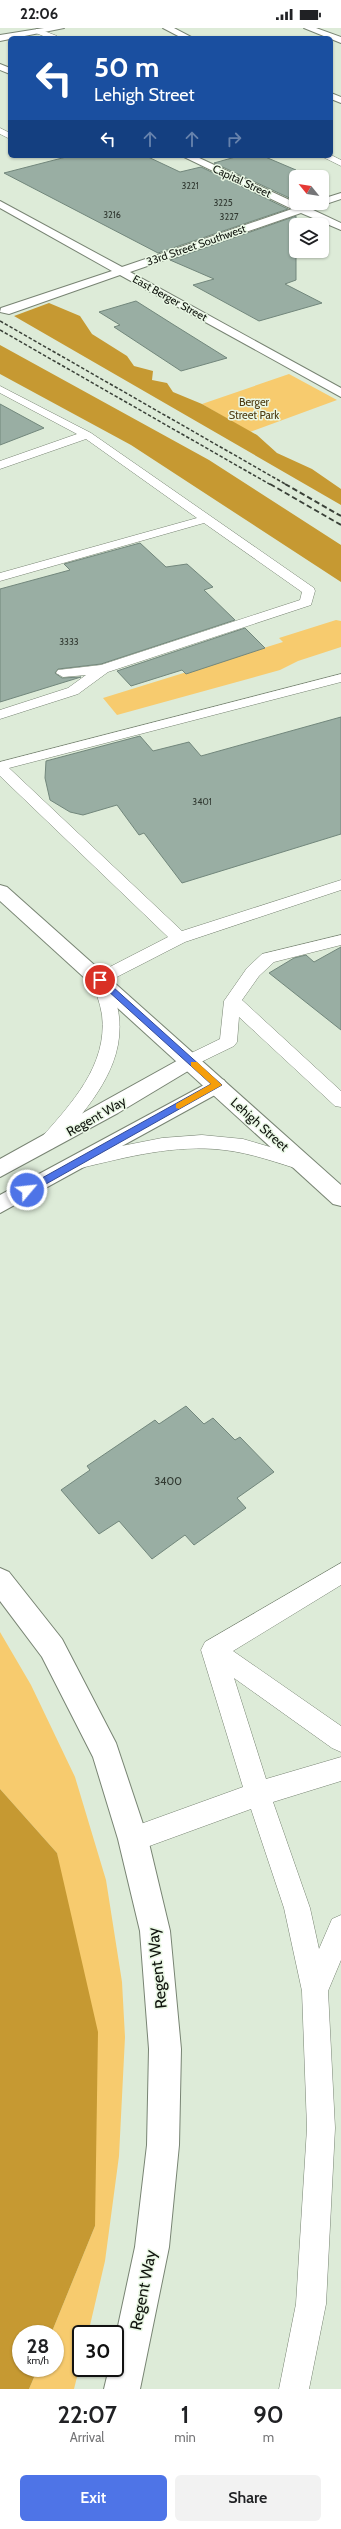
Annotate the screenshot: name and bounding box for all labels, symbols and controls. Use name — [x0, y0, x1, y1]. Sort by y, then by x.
text: 22:06 — [20, 5, 58, 23]
text: 50 m — [94, 50, 159, 84]
icon: left — [28, 52, 80, 104]
text: Lehigh Street — [94, 84, 195, 106]
icon: left — [97, 128, 119, 150]
icon: ahead — [139, 128, 161, 150]
icon: ahead — [181, 128, 203, 150]
icon: right — [223, 128, 245, 150]
street label: Capital Street — [211, 161, 274, 201]
north arrow — [289, 170, 329, 210]
map controls — [289, 170, 329, 258]
house number: 3221 — [181, 180, 199, 191]
house number: 3225 — [213, 197, 233, 208]
house number: 3216 — [103, 209, 121, 220]
house number: 3227 — [220, 211, 239, 222]
button: layers — [289, 218, 329, 258]
street label: 33rd Street Southwest — [144, 221, 248, 269]
street label: East Berger Street — [130, 272, 210, 324]
park label: Berger Street Park — [229, 395, 279, 422]
house number: 3333 — [59, 636, 79, 647]
house number: 3401 — [192, 796, 212, 807]
pin — [83, 963, 117, 997]
icon: arrive — [89, 969, 111, 991]
street label: Regent Way — [63, 1092, 129, 1139]
street label: Lehigh Street — [228, 1094, 293, 1155]
position arrow — [6, 1169, 48, 1211]
house number: 3400 — [154, 1474, 182, 1488]
street label: Regent Way — [143, 1927, 171, 2009]
street label: Regent Way — [126, 2248, 160, 2332]
speed limit sign: 30 — [72, 2325, 124, 2377]
text: 28 — [27, 2334, 49, 2358]
text: km/h — [27, 2354, 49, 2367]
text: 22:07 — [57, 2400, 117, 2429]
text: 1 — [181, 2400, 189, 2429]
text: 90 — [253, 2400, 284, 2429]
text: Arrival — [70, 2429, 104, 2445]
text: min — [174, 2429, 196, 2445]
text: m — [263, 2429, 274, 2445]
button: Exit — [20, 2475, 167, 2521]
button: Share — [175, 2475, 321, 2521]

